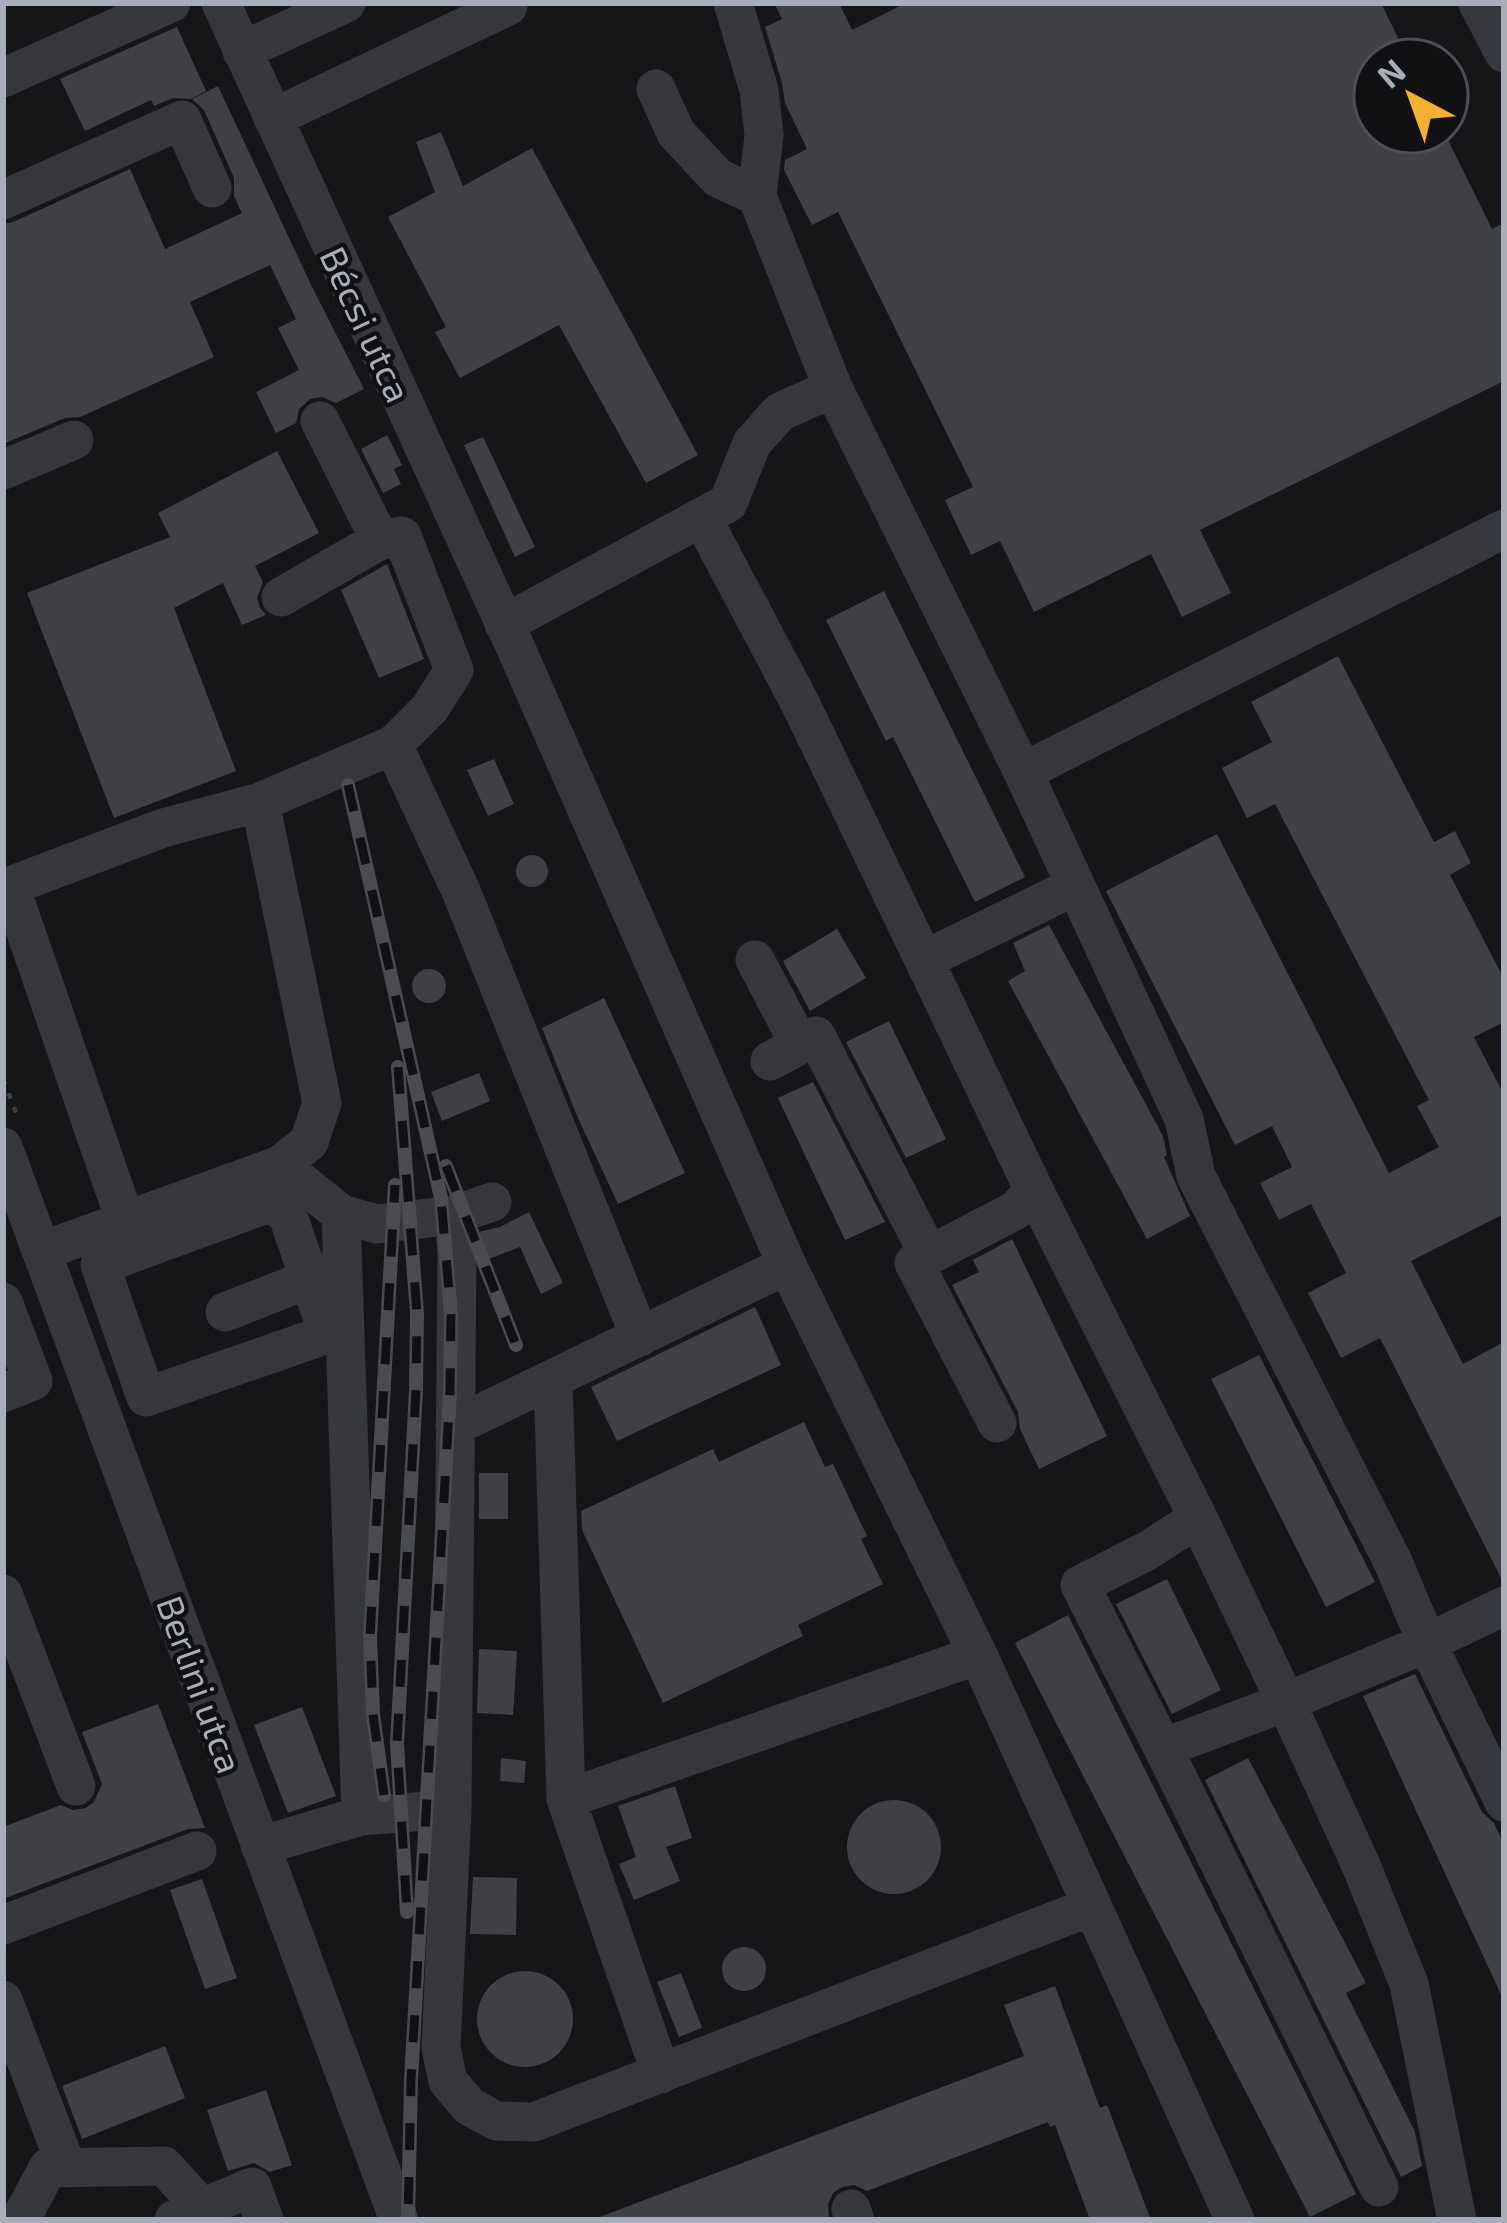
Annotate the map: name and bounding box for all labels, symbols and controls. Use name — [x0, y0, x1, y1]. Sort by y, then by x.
north arrow — [1351, 36, 1471, 156]
text: N — [1369, 50, 1413, 96]
street label: Bécsi utca — [312, 240, 422, 408]
street label: Berlini utca — [149, 1590, 253, 1778]

